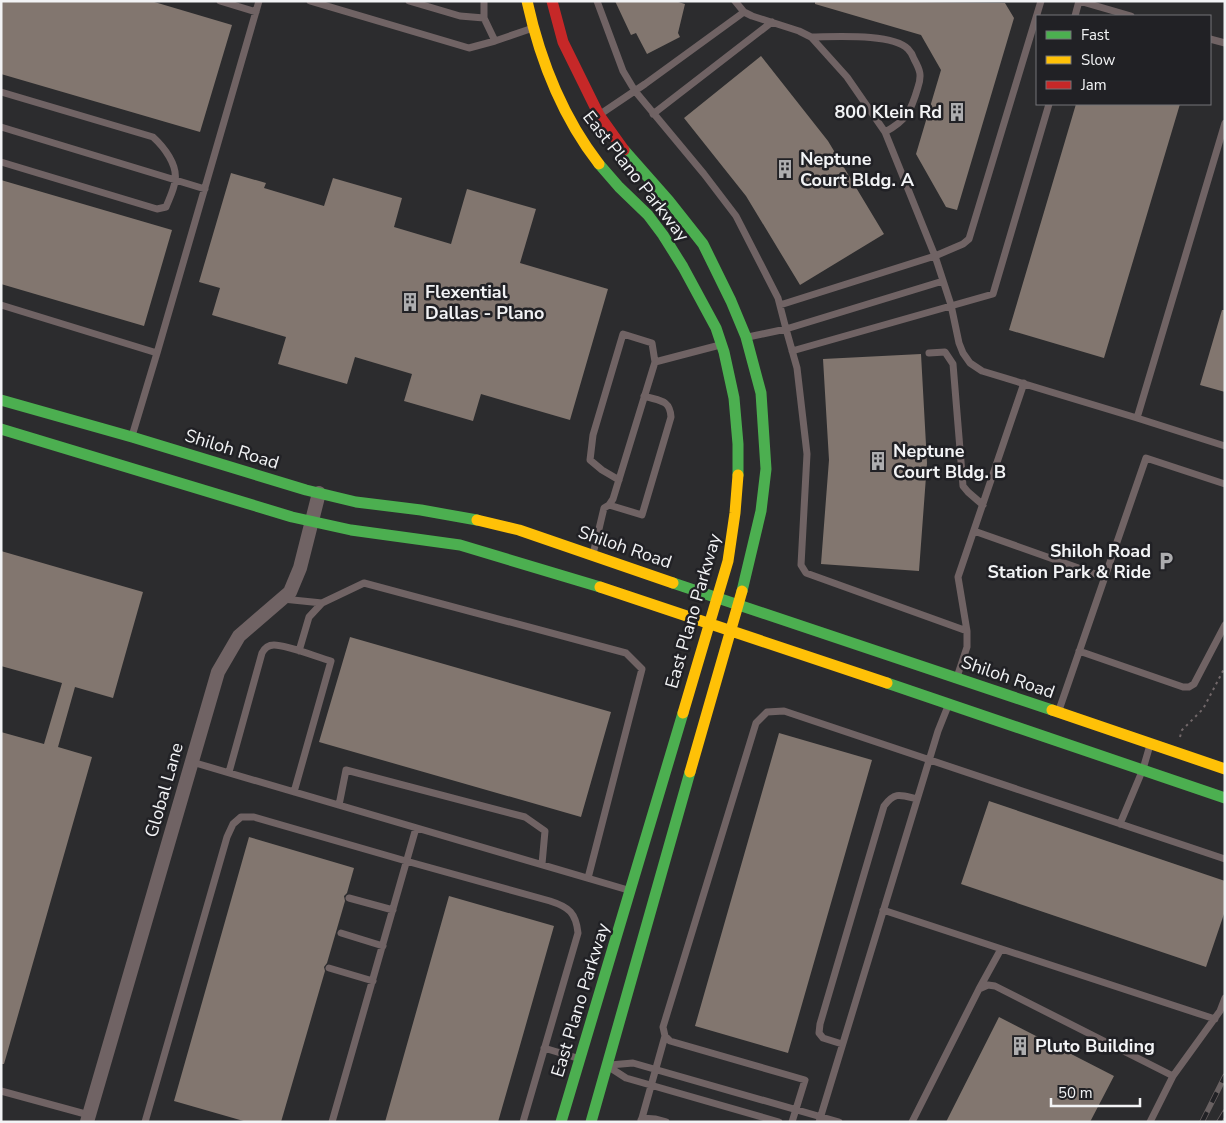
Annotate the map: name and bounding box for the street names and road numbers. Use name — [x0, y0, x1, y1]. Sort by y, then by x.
street label: East Plano Parkway — [577, 106, 695, 247]
street label: Shiloh Road — [182, 423, 282, 475]
street label: Shiloh Road — [575, 520, 675, 574]
street label: East Plano Parkway — [659, 530, 727, 691]
street label: Shiloh Road — [958, 650, 1058, 704]
street label: Global Lane — [139, 740, 189, 840]
street label: East Plano Parkway — [545, 919, 615, 1080]

